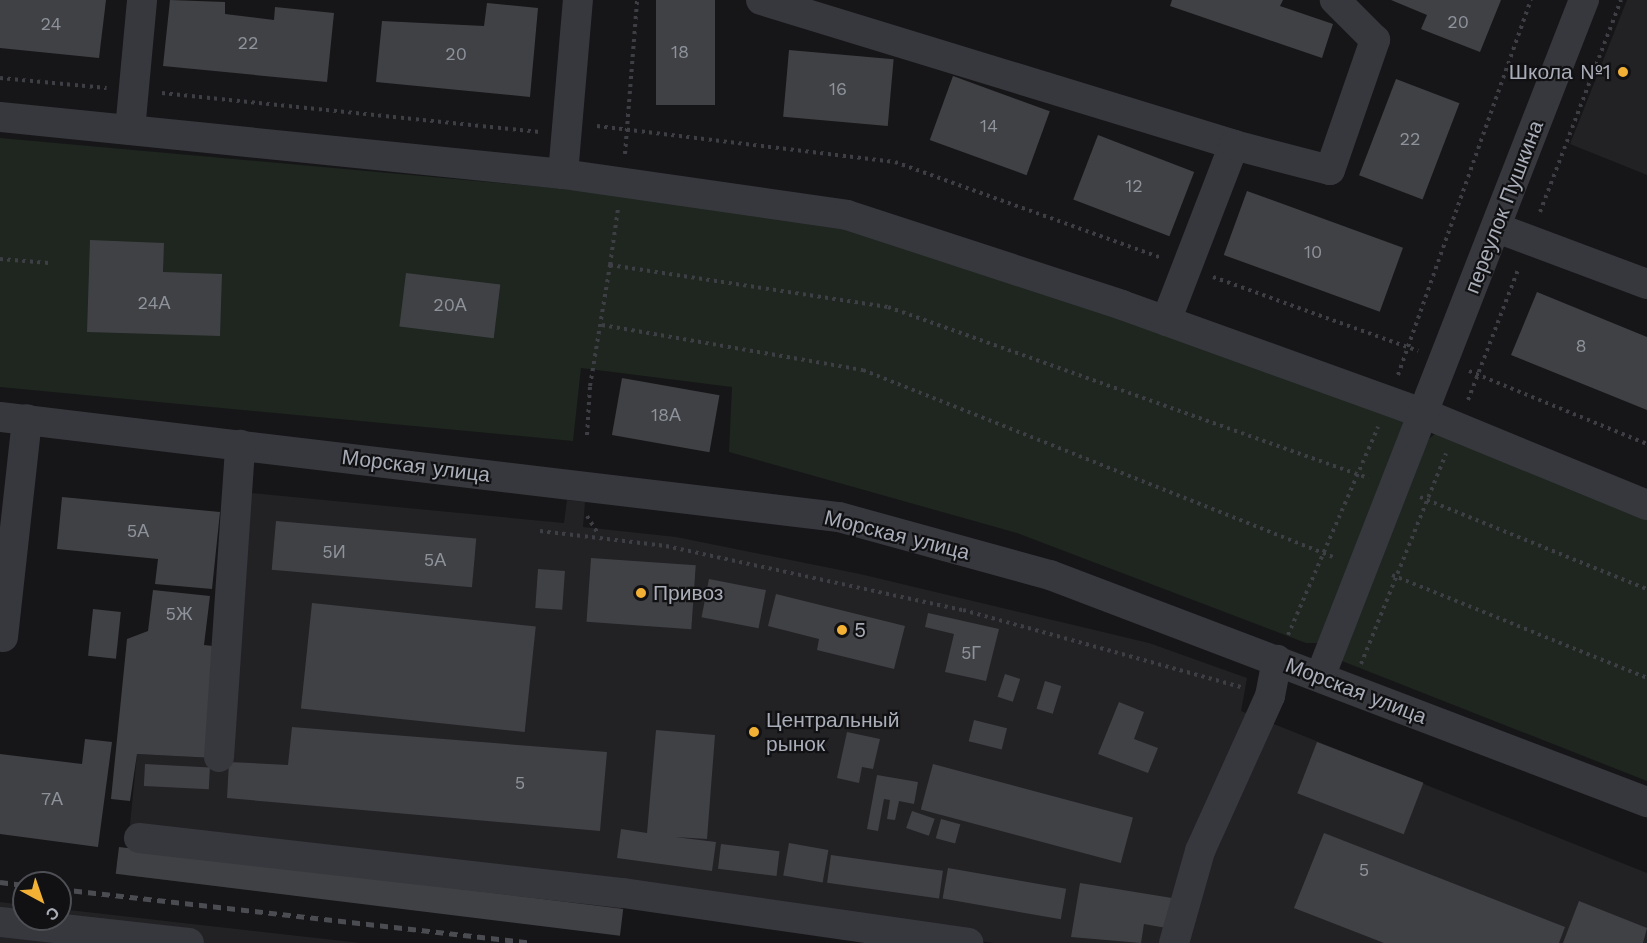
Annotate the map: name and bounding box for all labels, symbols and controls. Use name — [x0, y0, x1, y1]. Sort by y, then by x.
house number: 20 — [1447, 11, 1469, 33]
house number: 24 — [41, 13, 61, 35]
house number: 22 — [238, 32, 258, 54]
house number: 18 — [671, 41, 689, 63]
house number: 20 — [445, 43, 467, 65]
place label: Школа №1 — [1509, 59, 1611, 85]
marker: Школа №1 — [1616, 65, 1630, 79]
house number: 16 — [829, 78, 847, 100]
house number: 14 — [980, 115, 998, 137]
street label: переулок Пушкина — [1459, 117, 1549, 297]
house number: 22 — [1400, 128, 1420, 150]
house number: 12 — [1125, 175, 1143, 197]
house number: 10 — [1304, 241, 1322, 263]
house number: 24А — [138, 292, 170, 314]
house number: 20А — [433, 294, 467, 316]
house number: 8 — [1575, 335, 1587, 357]
house number: 18А — [651, 404, 681, 426]
street label: Морская улица — [340, 444, 492, 488]
street label: Морская улица — [822, 505, 972, 565]
house number: 5А — [127, 520, 149, 542]
house number: 5И — [322, 541, 346, 563]
house number: 5А — [424, 549, 446, 571]
place label: Привоз — [653, 580, 723, 606]
marker: Привоз — [634, 586, 648, 600]
house number: 5Ж — [165, 603, 193, 625]
place label: 5 — [854, 617, 866, 643]
marker: 5 — [835, 623, 849, 637]
house number: 5Г — [961, 642, 981, 664]
street label: Морская улица — [1282, 653, 1430, 729]
place label: Центральный рынок — [766, 707, 899, 757]
marker: Центральный рынок — [747, 725, 761, 739]
house number: 5 — [515, 772, 525, 794]
house number: 7А — [41, 788, 63, 810]
house number: 5 — [1359, 859, 1369, 881]
north arrow — [12, 871, 72, 931]
text: С — [42, 903, 63, 925]

